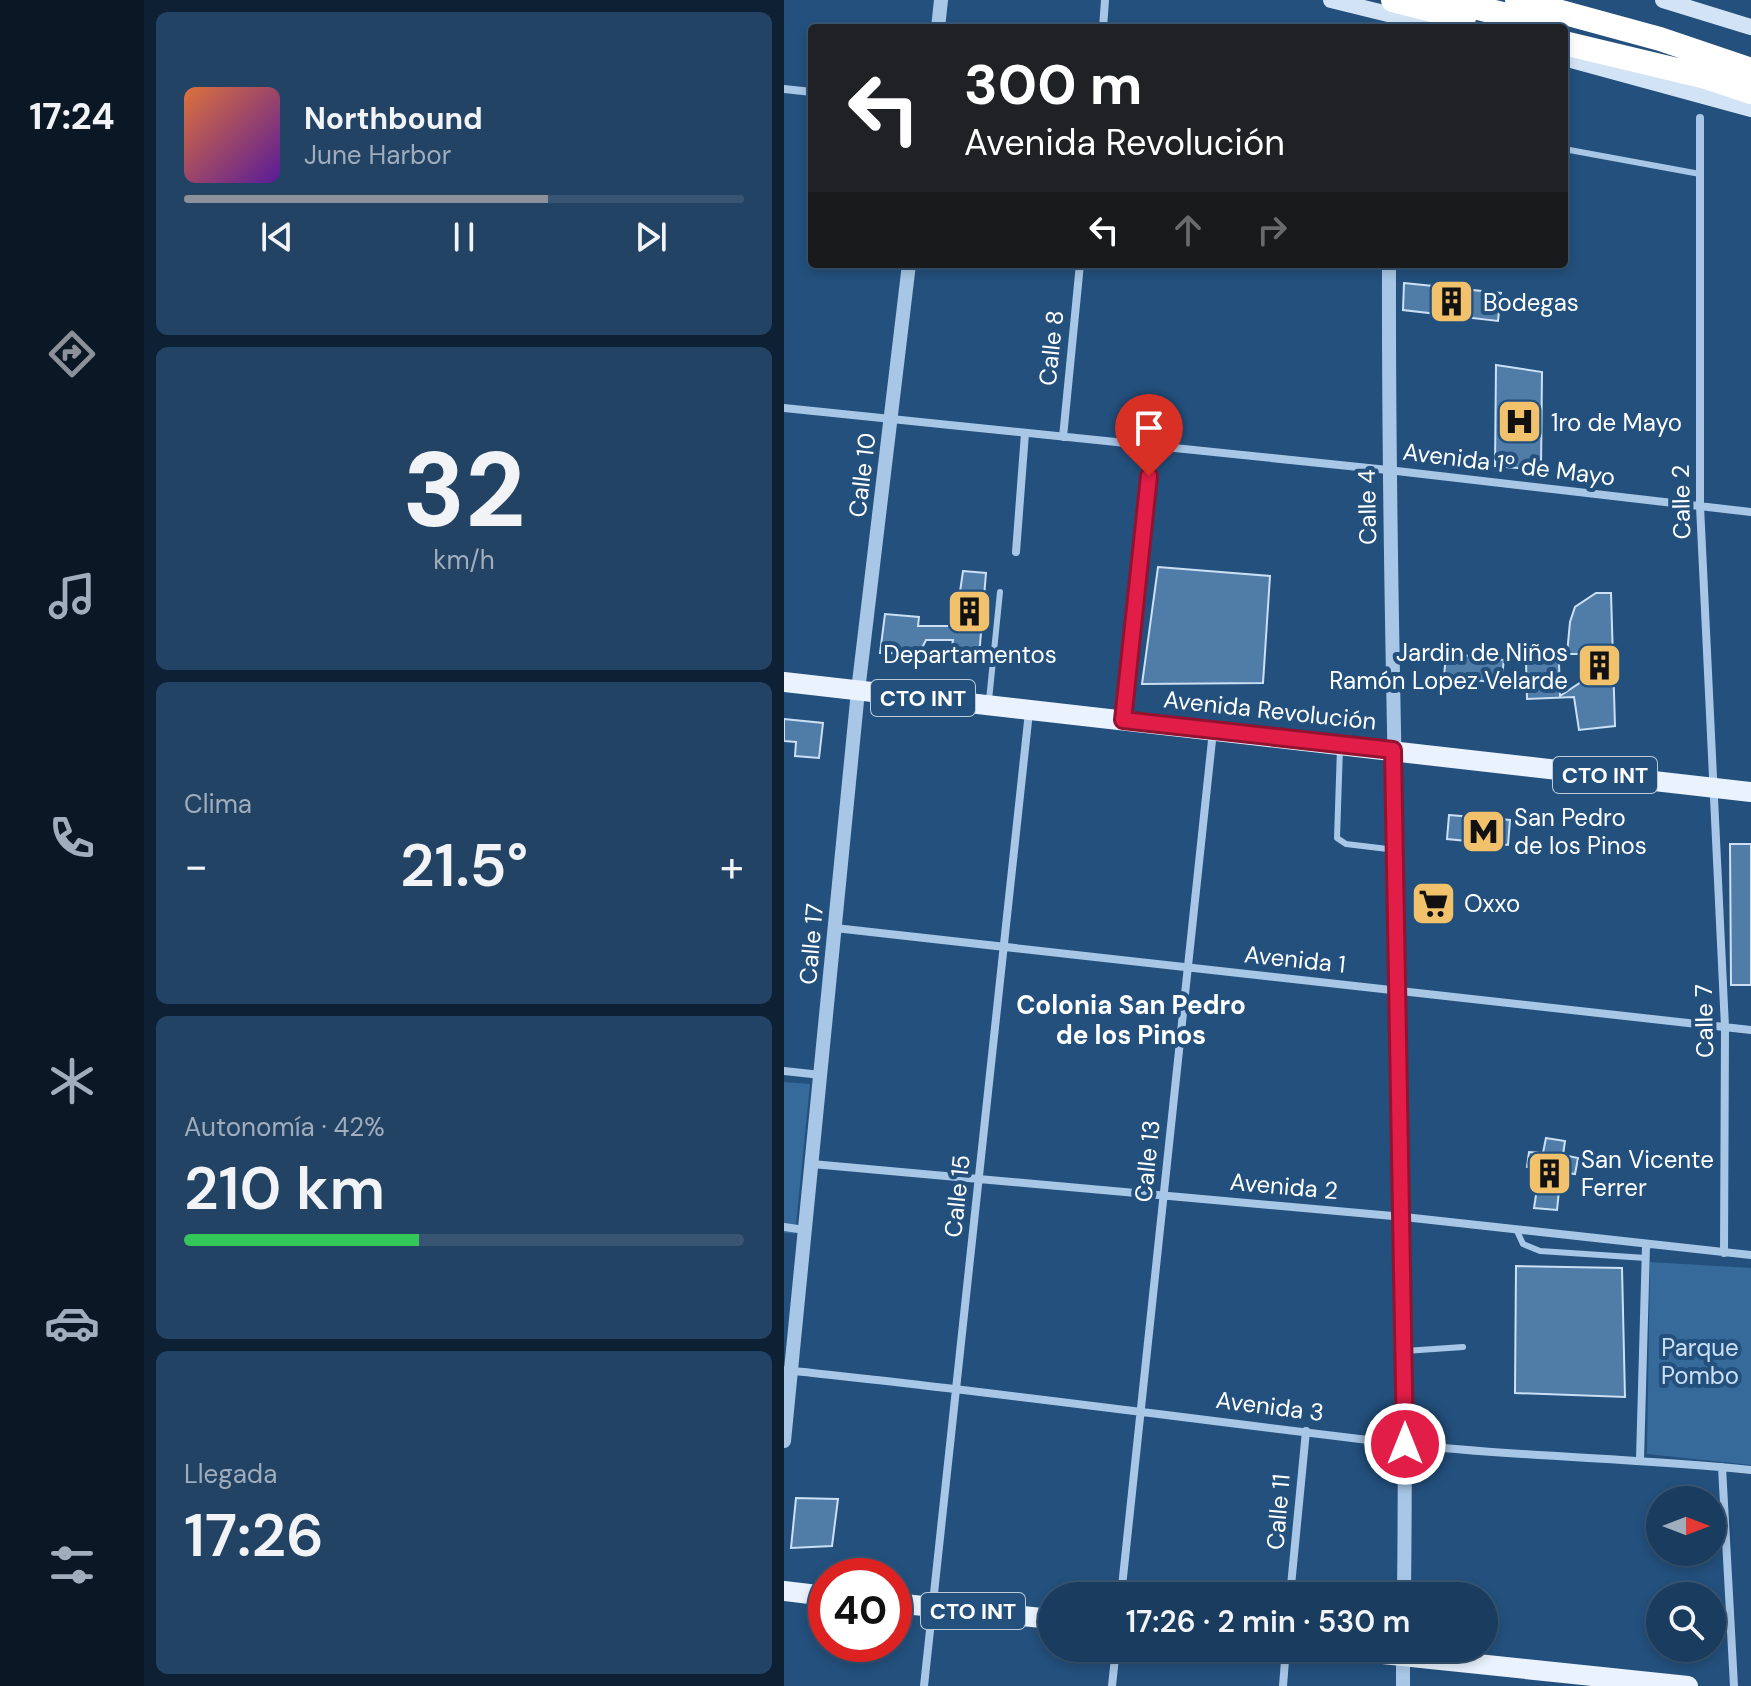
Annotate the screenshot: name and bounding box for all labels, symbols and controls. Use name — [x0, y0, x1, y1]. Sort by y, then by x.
text: 300 m — [964, 48, 1142, 121]
icon: left — [832, 56, 936, 160]
text: 17:24 — [29, 93, 115, 140]
text: Northbound — [304, 99, 483, 138]
text: Avenida Revolución — [964, 119, 1285, 166]
text: June Harbor — [304, 138, 451, 172]
icon: left — [1082, 208, 1126, 252]
icon: ahead — [1166, 208, 1210, 252]
icon: right — [1250, 208, 1294, 252]
icon: previous — [255, 215, 299, 259]
icon: pause — [442, 215, 486, 259]
icon: next — [629, 215, 673, 259]
building icon: Bodegas — [1428, 278, 1476, 326]
place label: Bodegas — [1483, 287, 1579, 318]
street label: Calle 8 — [1032, 309, 1070, 387]
icon: directions — [44, 326, 100, 382]
pin — [1115, 394, 1183, 476]
hospital icon: 1ro de Mayo — [1496, 398, 1544, 446]
icon: arrive — [1127, 406, 1171, 450]
place label: 1ro de Mayo — [1551, 407, 1682, 438]
text: 32 — [403, 423, 525, 558]
street label: Calle 10 — [841, 431, 883, 519]
street label: Avenida 1º de Mayo — [1401, 436, 1617, 492]
street label: Calle 2 — [1665, 464, 1697, 540]
street label: Calle 4 — [1351, 469, 1383, 545]
text: km/h — [433, 543, 495, 577]
icon: music — [44, 568, 100, 624]
building icon: Departamentos — [946, 588, 994, 636]
place label: Jardin de Niños Ramón Lopez Velarde — [1329, 637, 1568, 696]
place label: Departamentos — [883, 639, 1057, 670]
building icon: Jardin de Niños Ramón Lopez Velarde — [1575, 642, 1623, 690]
road number: CTO INT — [871, 680, 975, 716]
street label: Avenida Revolución — [1162, 683, 1378, 737]
road number: CTO INT — [1553, 757, 1657, 793]
text: Clima — [184, 787, 252, 821]
place label: San Pedro de los Pinos — [1514, 802, 1647, 861]
metro station icon: San Pedro de los Pinos — [1459, 807, 1507, 855]
icon: phone — [44, 810, 100, 866]
text: 21.5° — [400, 826, 528, 905]
text: − — [184, 837, 208, 895]
text: + — [720, 837, 744, 895]
supermarket icon: Oxxo — [1409, 879, 1457, 927]
place label: Oxxo — [1464, 888, 1520, 919]
street label: Calle 17 — [792, 902, 830, 986]
street label: Avenida 1 — [1243, 938, 1347, 980]
street label: Calle 7 — [1688, 984, 1720, 1058]
district label: Colonia San Pedro de los Pinos — [1016, 988, 1246, 1052]
icon: climate — [44, 1053, 100, 1109]
text: Autonomía · 42% — [184, 1110, 385, 1144]
street label: Calle 13 — [1127, 1118, 1167, 1204]
place label: San Vicente Ferrer — [1581, 1144, 1714, 1203]
text: 210 km — [184, 1149, 385, 1228]
building icon: San Vicente Ferrer — [1526, 1149, 1574, 1197]
street label: Calle 15 — [937, 1153, 977, 1239]
street label: Avenida 2 — [1229, 1166, 1339, 1206]
icon: car — [44, 1295, 100, 1351]
park label: Parque Pombo — [1661, 1332, 1739, 1391]
street label: Avenida 3 — [1214, 1384, 1326, 1428]
position arrow — [1363, 1402, 1447, 1486]
text: Llegada — [184, 1457, 277, 1491]
street label: Calle 11 — [1259, 1473, 1297, 1551]
north arrow — [1646, 1486, 1726, 1566]
map controls — [1646, 1486, 1726, 1662]
text: 17:26 — [184, 1496, 324, 1575]
icon: filters — [44, 1537, 100, 1593]
speed limit sign: 40 — [808, 1558, 912, 1662]
button: search — [1646, 1582, 1726, 1662]
road number: CTO INT — [921, 1593, 1025, 1629]
text: 17:26 · 2 min · 530 m — [1126, 1602, 1410, 1641]

